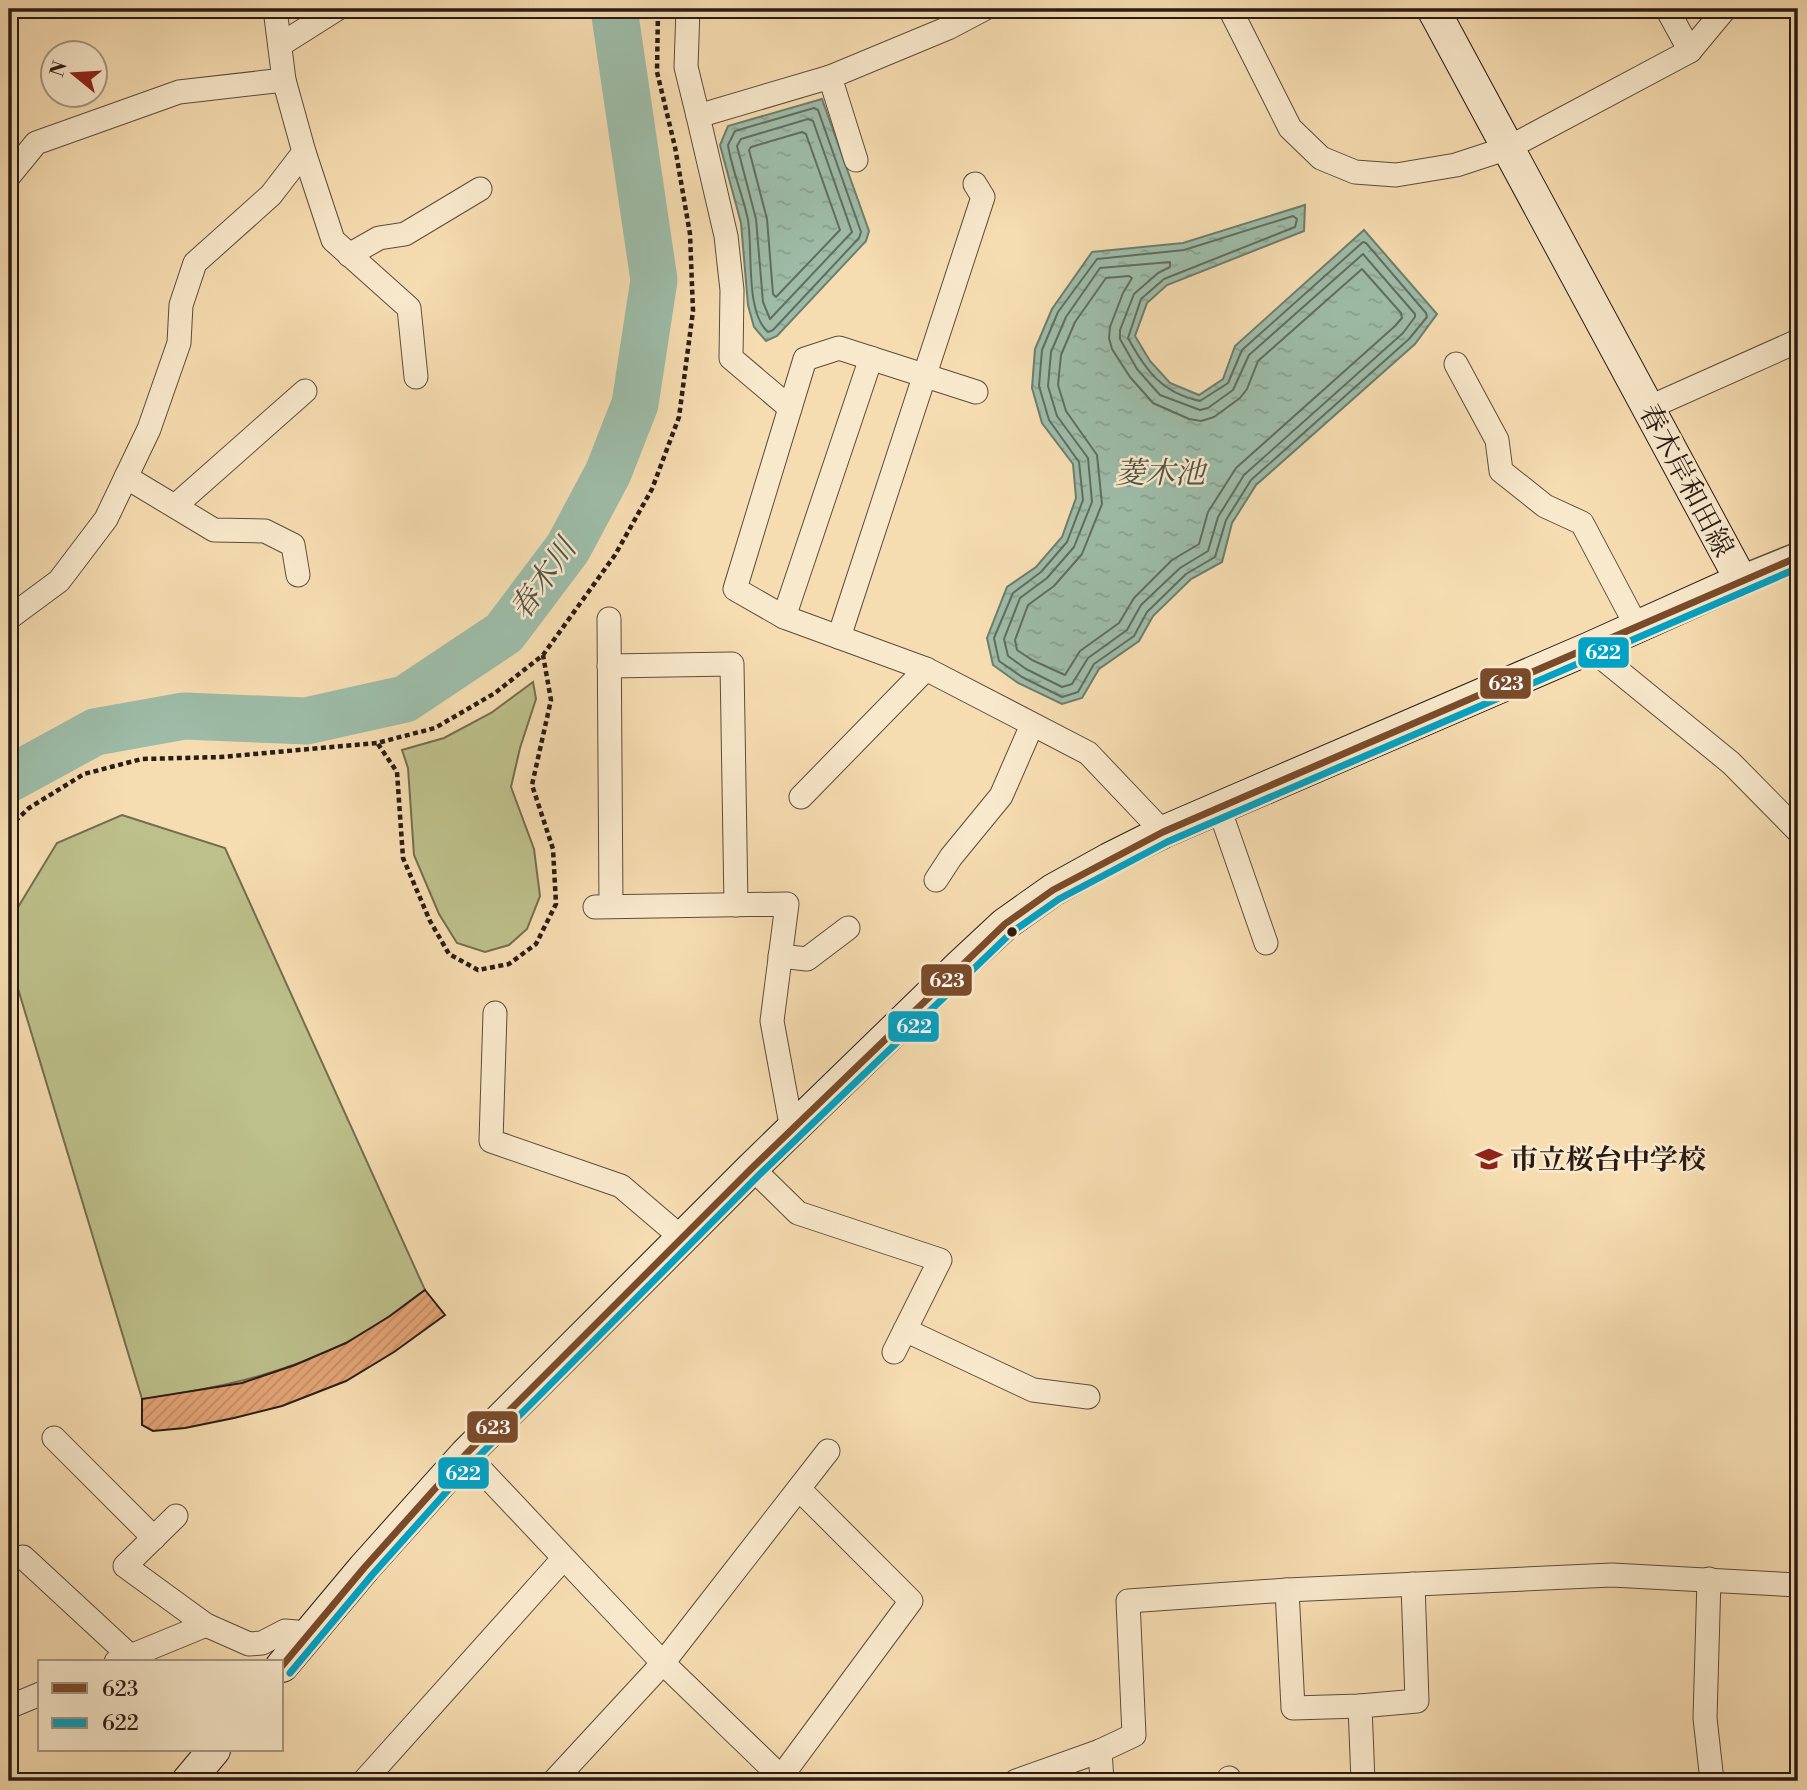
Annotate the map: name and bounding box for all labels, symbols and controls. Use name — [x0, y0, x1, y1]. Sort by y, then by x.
north arrow — [38, 38, 108, 108]
text: N — [45, 58, 73, 80]
street label: 春木岸和田線 — [1631, 398, 1741, 563]
water label: 菱木池 — [1115, 455, 1208, 493]
water label: 春木川 — [502, 529, 587, 627]
line badge: 622 — [1577, 636, 1630, 669]
text: 622 — [1585, 641, 1621, 665]
line badge: 623 — [1479, 667, 1532, 700]
text: 623 — [1488, 672, 1524, 696]
unlabelled marker — [1005, 925, 1019, 939]
line badge: 623 — [920, 963, 973, 997]
text: 623 — [929, 969, 965, 993]
line badge: 622 — [887, 1010, 940, 1043]
text: 622 — [896, 1015, 932, 1039]
place label: 市立桜台中学校 — [1510, 1143, 1706, 1178]
school or university icon: 市立桜台中学校 — [1474, 1144, 1504, 1174]
line badge: 623 — [466, 1410, 519, 1444]
text: 623 — [475, 1416, 511, 1440]
line badge: 622 — [437, 1456, 490, 1490]
text: 622 — [445, 1462, 481, 1486]
legend — [38, 1660, 284, 1752]
text: 623 — [102, 1677, 138, 1703]
text: 622 — [102, 1711, 139, 1737]

